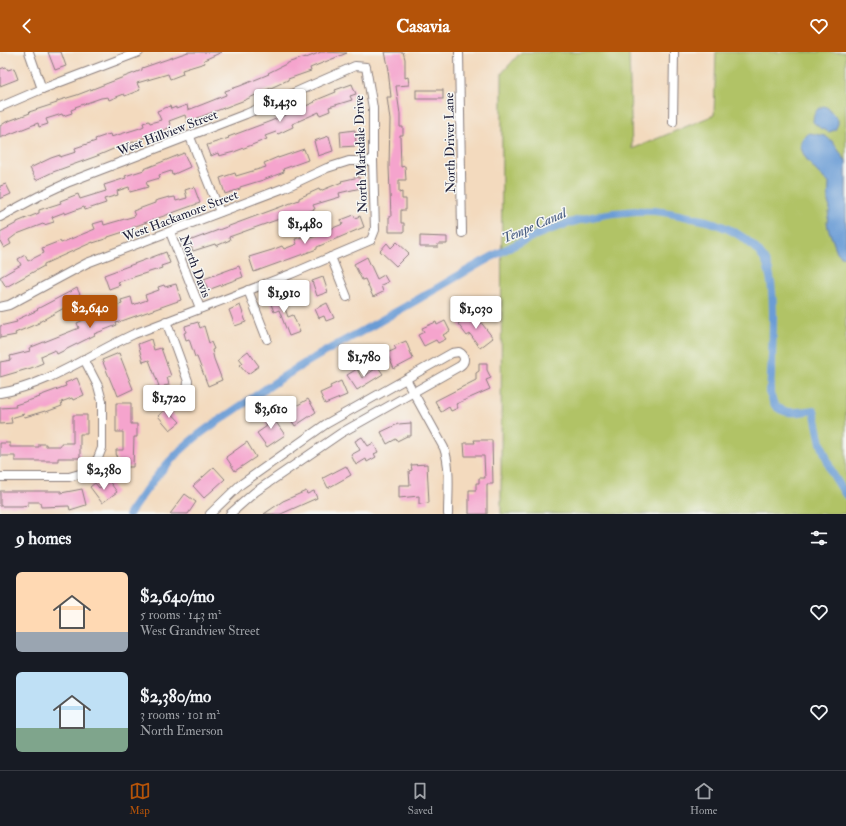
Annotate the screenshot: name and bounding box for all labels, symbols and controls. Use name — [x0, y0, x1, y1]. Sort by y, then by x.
icon: back — [16, 15, 38, 37]
text: Casavia — [396, 15, 450, 38]
icon: heart — [808, 15, 830, 37]
pin: $1,430 — [247, 89, 313, 123]
street label: North Driver Lane — [441, 92, 459, 193]
text: $1,430 — [263, 94, 297, 110]
street label: North Markdale Drive — [351, 94, 371, 213]
street label: West Hillview Street — [114, 106, 220, 160]
street label: West Hackamore Street — [120, 187, 240, 246]
water label: Tempe Canal — [499, 204, 570, 247]
pin: $1,480 — [272, 211, 338, 245]
text: $1,480 — [287, 216, 323, 232]
street label: North Davis — [176, 233, 214, 300]
pin: $1,910 — [251, 280, 317, 314]
text: $1,910 — [268, 285, 300, 301]
pin: $2,640 — [57, 295, 123, 329]
pin: $1,030 — [443, 296, 509, 330]
text: $2,640 — [71, 300, 109, 316]
text: $1,030 — [459, 301, 493, 317]
pin: $1,780 — [331, 344, 397, 378]
text: $1,780 — [347, 349, 381, 365]
pin: $1,720 — [136, 385, 202, 419]
text: $1,720 — [152, 390, 186, 406]
pin: $3,610 — [238, 396, 304, 430]
text: $3,610 — [254, 401, 288, 417]
pin: $2,380 — [71, 457, 137, 491]
text: $2,380 — [87, 462, 121, 478]
icon: filters — [808, 527, 830, 549]
text: 9 homes — [16, 528, 71, 549]
text: $2,640/mo — [140, 586, 214, 607]
icon: home — [48, 588, 96, 636]
icon: heart — [808, 601, 830, 623]
text: 5 rooms · 143 m² — [140, 607, 221, 623]
text: West Grandview Street — [140, 623, 260, 639]
text: $2,380/mo — [140, 686, 211, 707]
icon: home — [48, 688, 96, 736]
icon: heart — [808, 701, 830, 723]
text: 3 rooms · 101 m² — [140, 707, 220, 723]
text: North Emerson — [140, 723, 223, 739]
tab: Map — [129, 780, 151, 817]
tab: Saved — [408, 780, 433, 817]
tab: Home — [690, 780, 717, 817]

